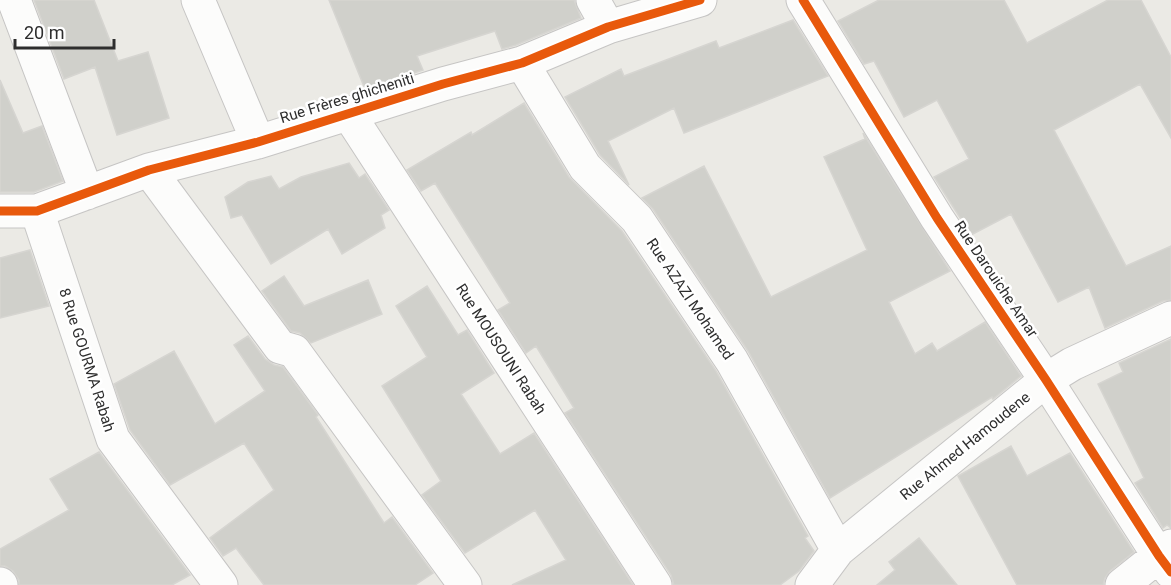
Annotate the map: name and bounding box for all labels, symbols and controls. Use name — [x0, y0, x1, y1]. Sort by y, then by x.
scale bar — [15, 12, 114, 50]
text: 20 m — [24, 22, 64, 43]
street label: Rue Frères ghicheniti — [278, 69, 416, 127]
street label: Rue Darouiche Amar — [950, 217, 1042, 341]
street label: Rue AZAZI Mohamed — [643, 235, 737, 363]
street label: Rue MOUSOUNI Rabah — [452, 280, 550, 418]
street label: 8 Rue GOURMA Rabah — [55, 286, 119, 434]
street label: Rue Ahmed Hamoudene — [896, 388, 1034, 504]

